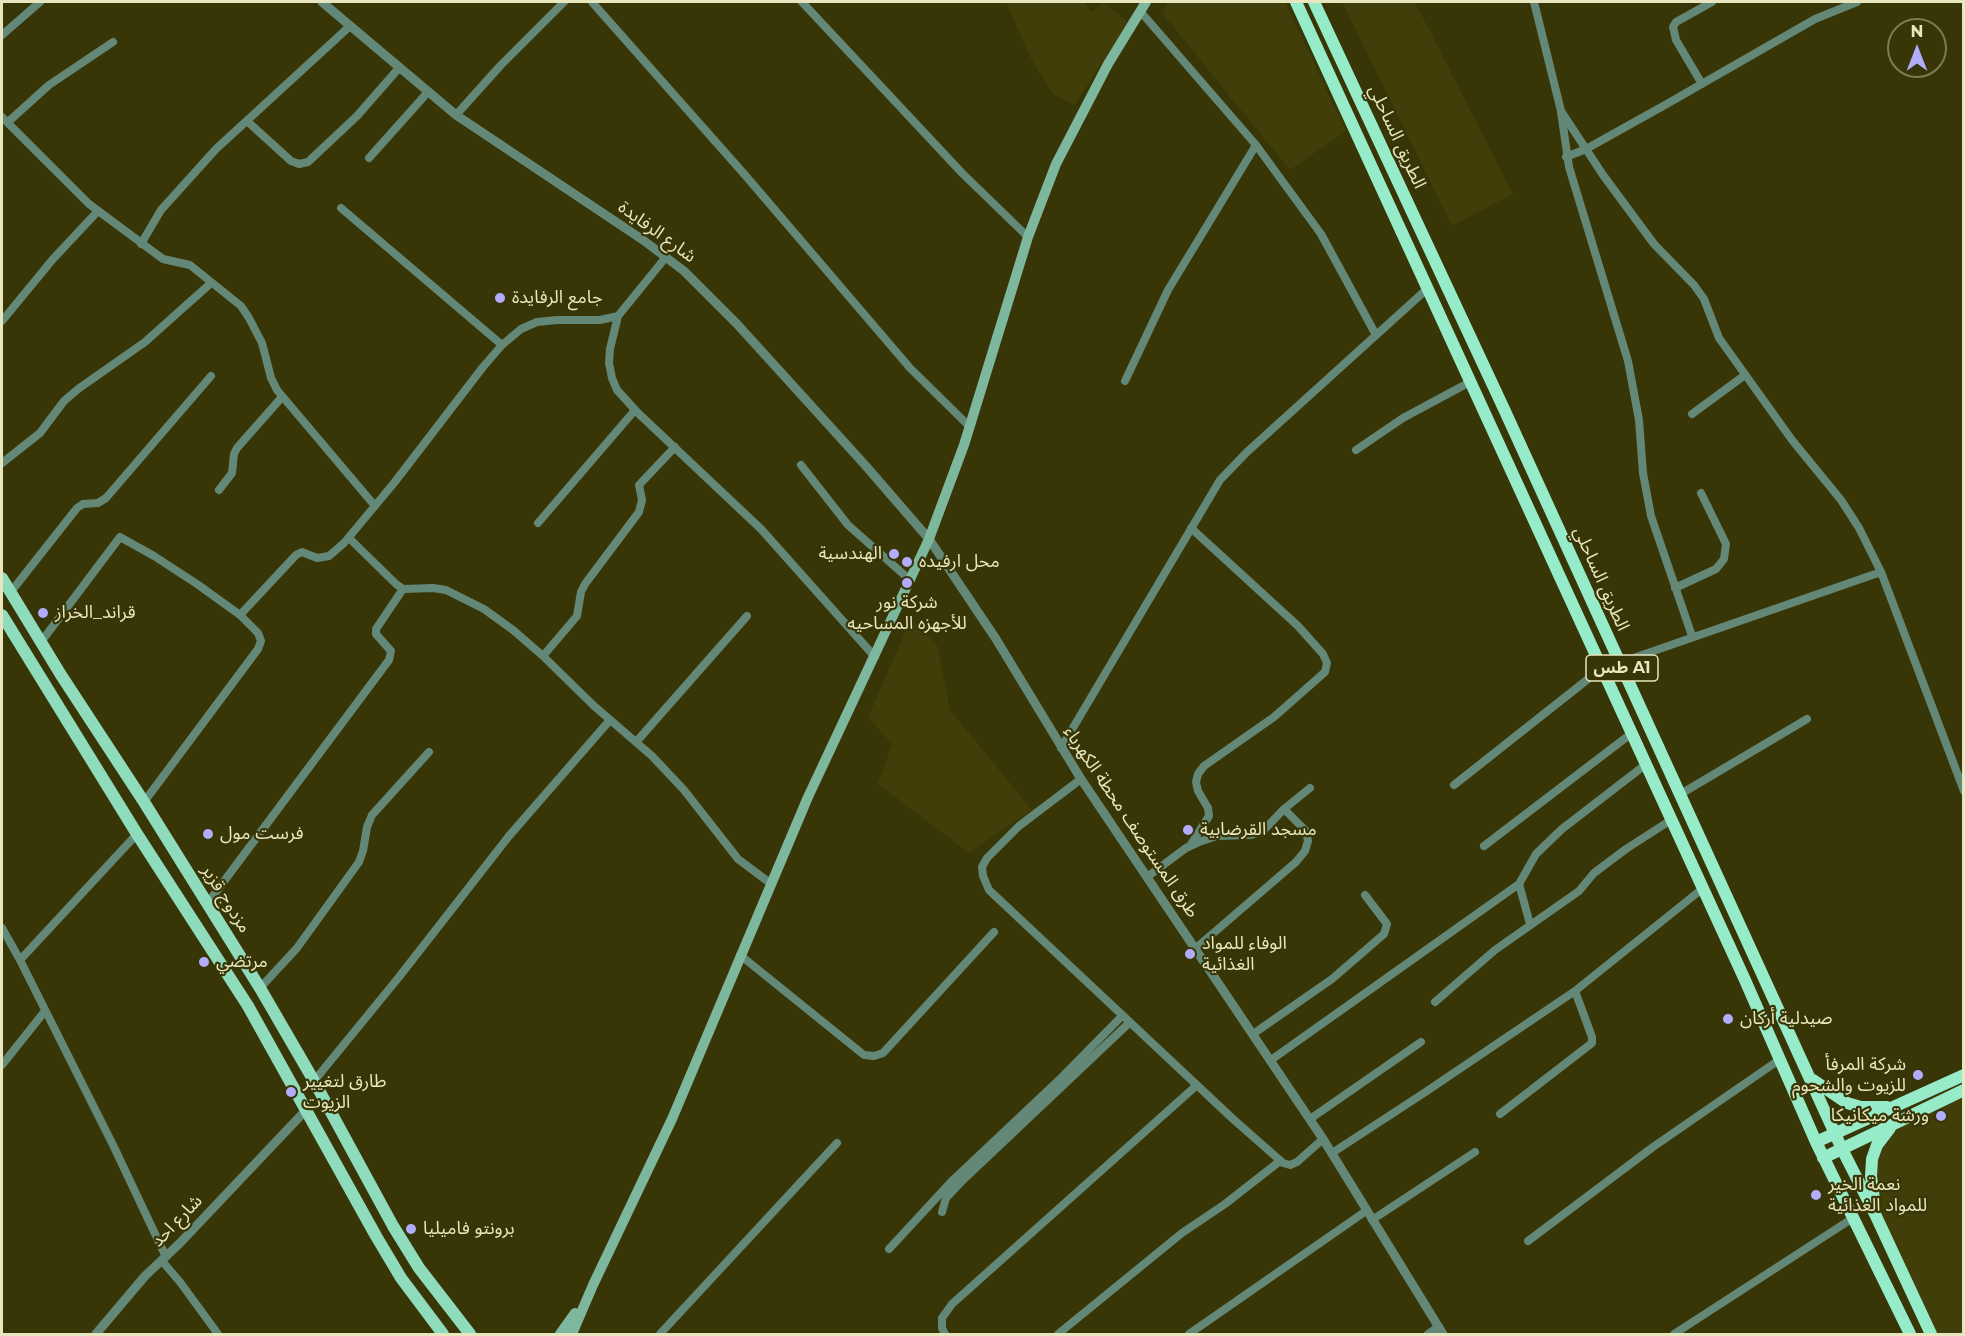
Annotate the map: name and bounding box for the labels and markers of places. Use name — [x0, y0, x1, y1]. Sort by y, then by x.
place label: جامع الرفايدة — [512, 287, 603, 309]
marker: جامع الرفايدة — [493, 291, 507, 305]
place label: الهندسية — [819, 543, 882, 565]
marker: الهندسية — [887, 547, 901, 561]
place label: محل ارفيده — [919, 551, 1000, 573]
marker: محل ارفيده — [900, 555, 914, 569]
marker: شركة نور للأجهزه المساحيه — [900, 576, 914, 590]
place label: شركة نور للأجهزه المساحيه — [847, 592, 967, 634]
place label: قراند_الخراز — [55, 602, 135, 624]
marker: قراند_الخراز — [36, 606, 50, 620]
place label: مسجد القرضابية — [1200, 819, 1317, 841]
place label: فرست مول — [220, 823, 304, 845]
marker: مسجد القرضابية — [1181, 823, 1195, 837]
marker: فرست مول — [201, 827, 215, 841]
place label: الوفاء للمواد الغذائية — [1202, 933, 1287, 976]
marker: الوفاء للمواد الغذائية — [1183, 947, 1197, 961]
place label: مرتضي — [216, 951, 268, 973]
marker: مرتضي — [197, 955, 211, 969]
place label: صيدلية أركان — [1740, 1008, 1833, 1030]
marker: صيدلية أركان — [1721, 1012, 1735, 1026]
place label: شركة المرفأ للزيوت والشحوم — [1792, 1054, 1906, 1096]
marker: شركة المرفأ للزيوت والشحوم — [1911, 1068, 1925, 1082]
place label: طارق لتغيير الزيوت — [303, 1071, 386, 1114]
marker: طارق لتغيير الزيوت — [284, 1085, 298, 1099]
place label: ورشة ميكانيكا — [1831, 1105, 1929, 1127]
marker: ورشة ميكانيكا — [1934, 1109, 1948, 1123]
place label: نعمة الخير للمواد الغذائية — [1828, 1174, 1927, 1216]
marker: نعمة الخير للمواد الغذائية — [1809, 1188, 1823, 1202]
place label: برونتو فاميليا — [423, 1218, 515, 1240]
marker: برونتو فاميليا — [404, 1222, 418, 1236]

